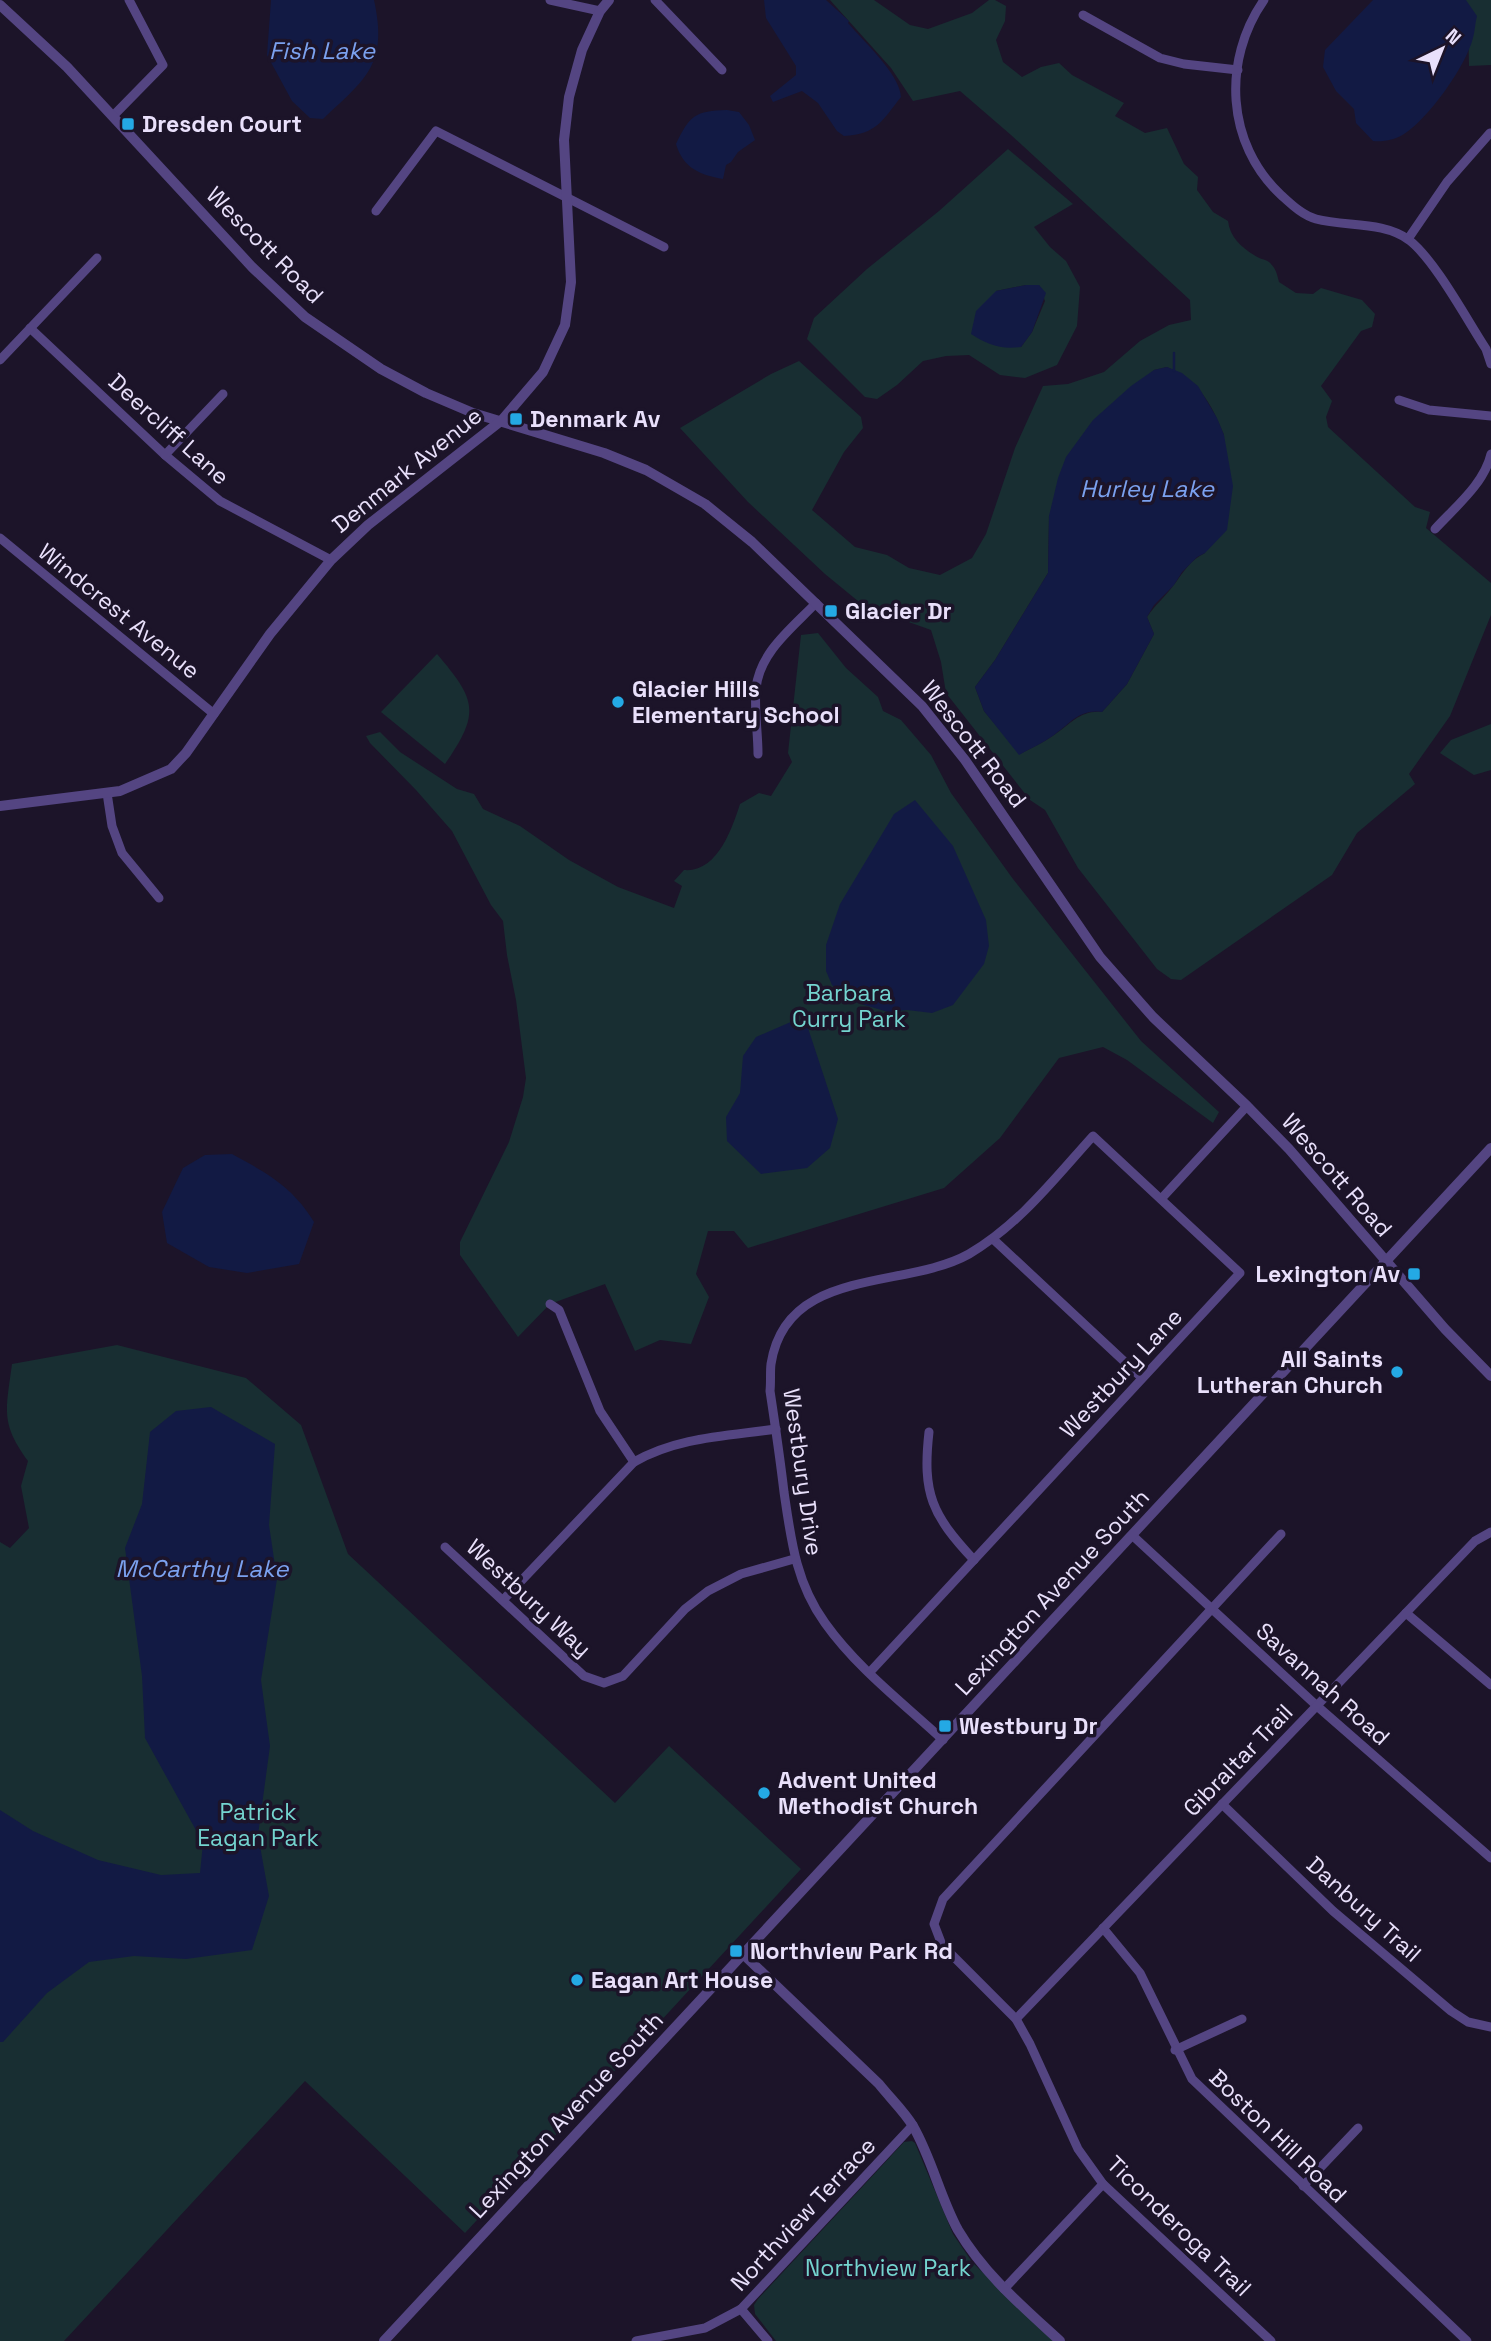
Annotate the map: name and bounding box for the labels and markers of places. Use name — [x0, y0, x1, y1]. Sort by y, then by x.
place label: Dresden Court — [142, 109, 302, 139]
marker: Dresden Court — [120, 116, 136, 132]
place label: Denmark Av — [530, 404, 661, 434]
marker: Denmark Av — [508, 411, 524, 427]
place label: Glacier Dr — [845, 596, 952, 626]
marker: Glacier Dr — [823, 603, 839, 619]
place label: Glacier Hills Elementary School — [632, 674, 840, 730]
marker: Glacier Hills Elementary School — [610, 694, 626, 710]
place label: Lexington Av — [1256, 1259, 1400, 1289]
marker: Lexington Av — [1406, 1266, 1422, 1282]
place label: All Saints Lutheran Church — [1197, 1344, 1383, 1400]
marker: All Saints Lutheran Church — [1389, 1364, 1405, 1380]
place label: Westbury Dr — [959, 1711, 1097, 1741]
marker: Westbury Dr — [937, 1718, 953, 1734]
place label: Advent United Methodist Church — [778, 1765, 978, 1821]
marker: Advent United Methodist Church — [756, 1785, 772, 1801]
place label: Northview Park Rd — [750, 1936, 953, 1966]
marker: Northview Park Rd — [728, 1943, 744, 1959]
place label: Eagan Art House — [591, 1965, 773, 1995]
marker: Eagan Art House — [569, 1972, 585, 1988]

